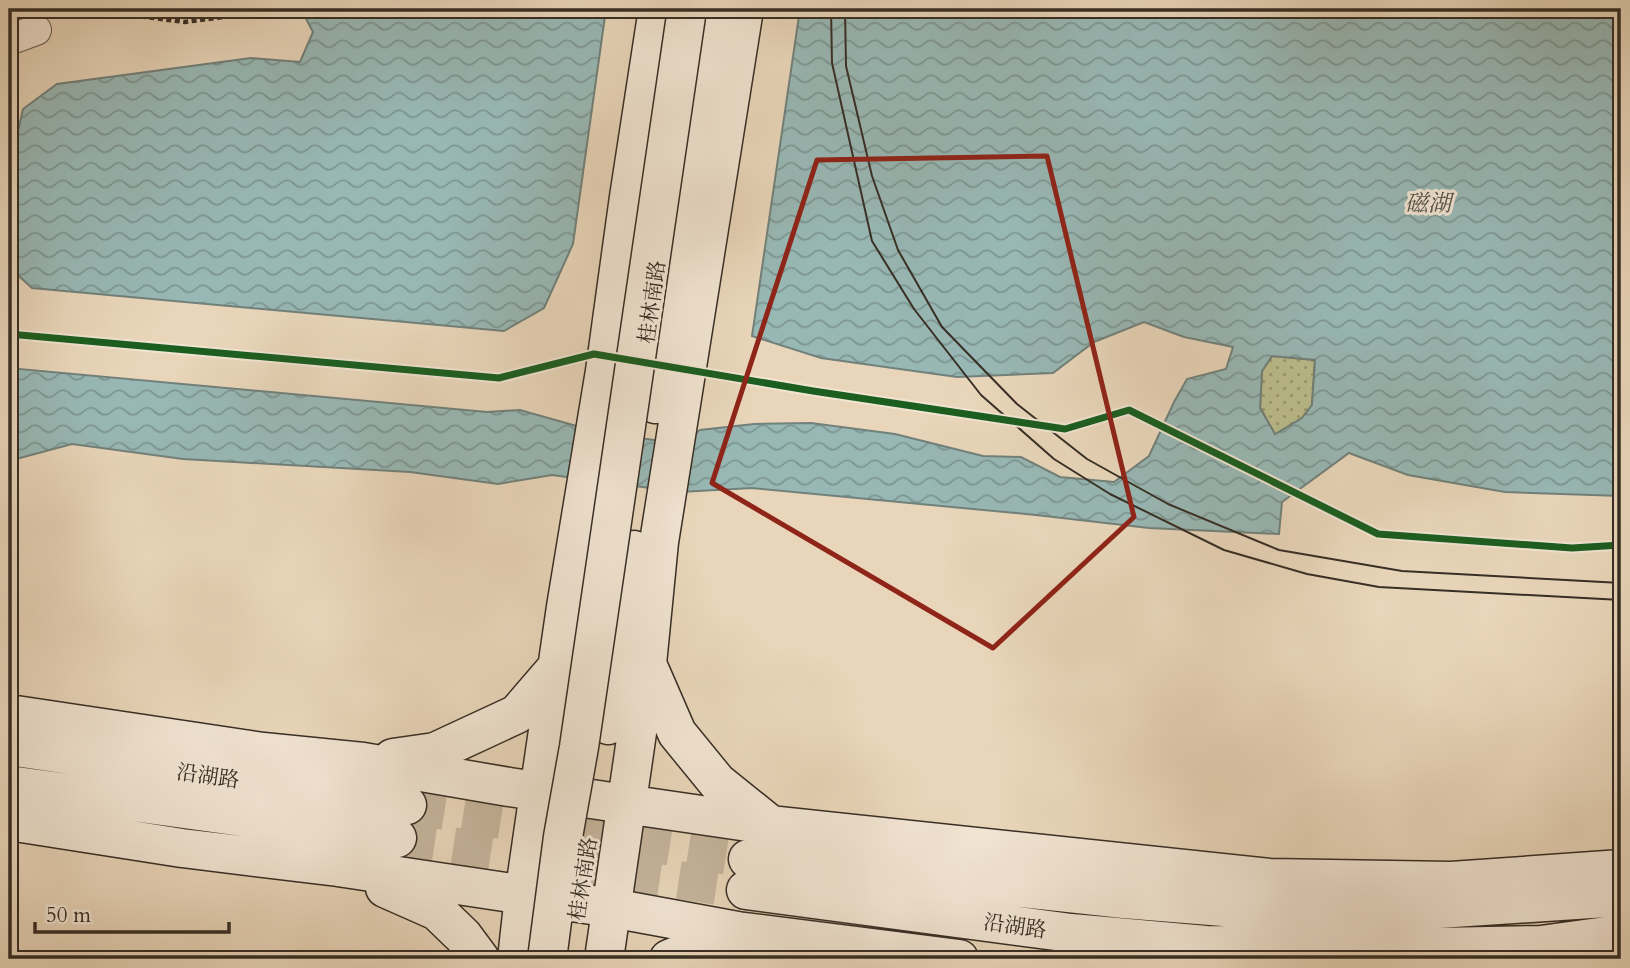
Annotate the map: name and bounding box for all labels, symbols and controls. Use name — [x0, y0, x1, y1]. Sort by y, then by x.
water label: 磁湖 — [1405, 188, 1455, 219]
street label: 桂林南路 — [632, 258, 673, 346]
street label: 沿湖路 — [175, 758, 241, 795]
street label: 桂林南路 — [563, 835, 604, 923]
scale bar — [35, 891, 229, 935]
text: 50 m — [46, 901, 91, 930]
street label: 沿湖路 — [982, 908, 1048, 945]

